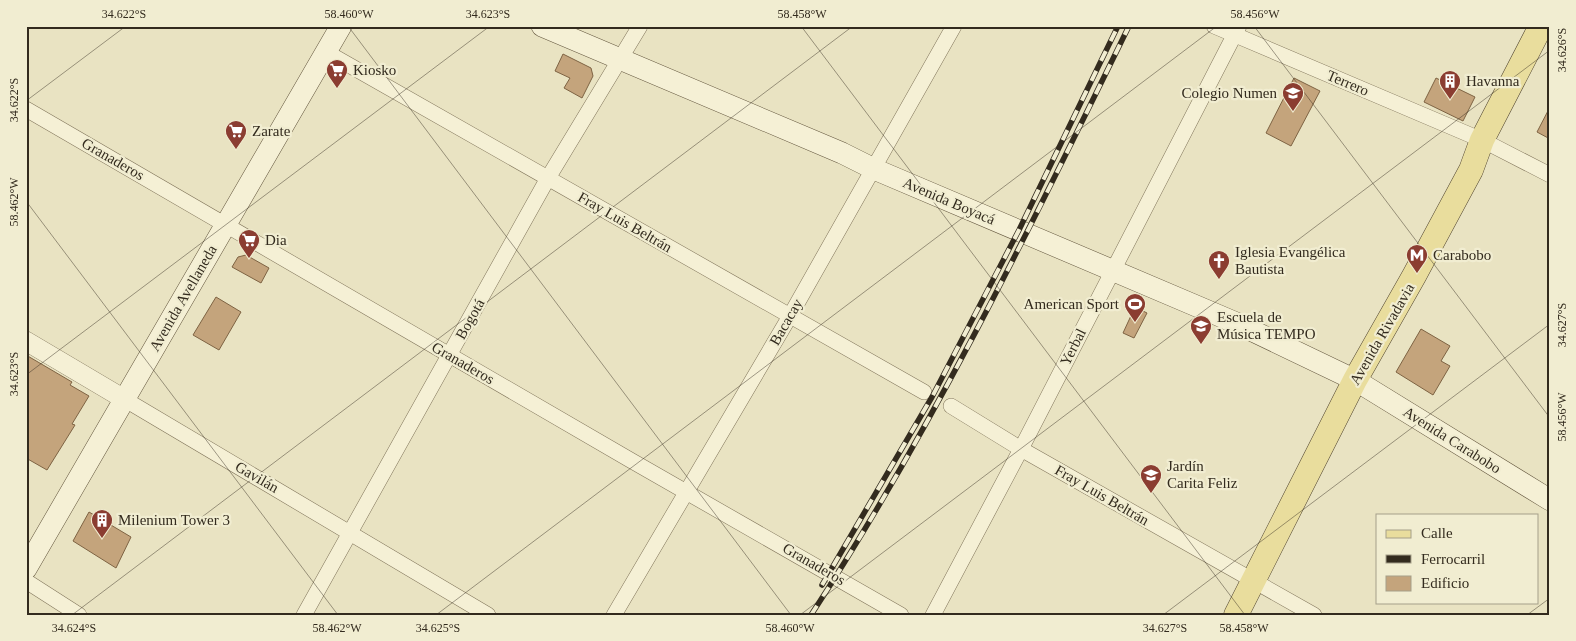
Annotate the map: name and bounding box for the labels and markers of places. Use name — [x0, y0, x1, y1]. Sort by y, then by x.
supermarket icon: Kiosko — [325, 58, 349, 89]
place label: Kiosko — [353, 62, 396, 78]
building icon: Havanna — [1438, 69, 1462, 100]
place label: Havanna — [1466, 73, 1520, 89]
school or university icon: Colegio Numen — [1281, 81, 1305, 112]
place label: Colegio Numen — [1182, 85, 1277, 101]
supermarket icon: Zarate — [224, 119, 248, 150]
place label: Zarate — [252, 123, 291, 139]
supermarket icon: Dia — [237, 228, 261, 259]
place label: Dia — [265, 232, 287, 248]
metro station icon: Carabobo — [1405, 243, 1429, 274]
place label: Iglesia Evangélica Bautista — [1235, 244, 1346, 277]
place label: Carabobo — [1433, 247, 1491, 263]
church icon: Iglesia Evangélica Bautista — [1207, 249, 1231, 280]
sports icon: American Sport — [1123, 292, 1147, 323]
place label: American Sport — [1024, 296, 1120, 312]
place label: Escuela de Música TEMPO — [1217, 309, 1316, 342]
school or university icon: Escuela de Música TEMPO — [1189, 314, 1213, 345]
place label: Jardín Carita Feliz — [1167, 458, 1238, 491]
school or university icon: Jardín Carita Feliz — [1139, 463, 1163, 494]
building icon: Milenium Tower 3 — [90, 508, 114, 539]
place label: Milenium Tower 3 — [118, 512, 230, 528]

